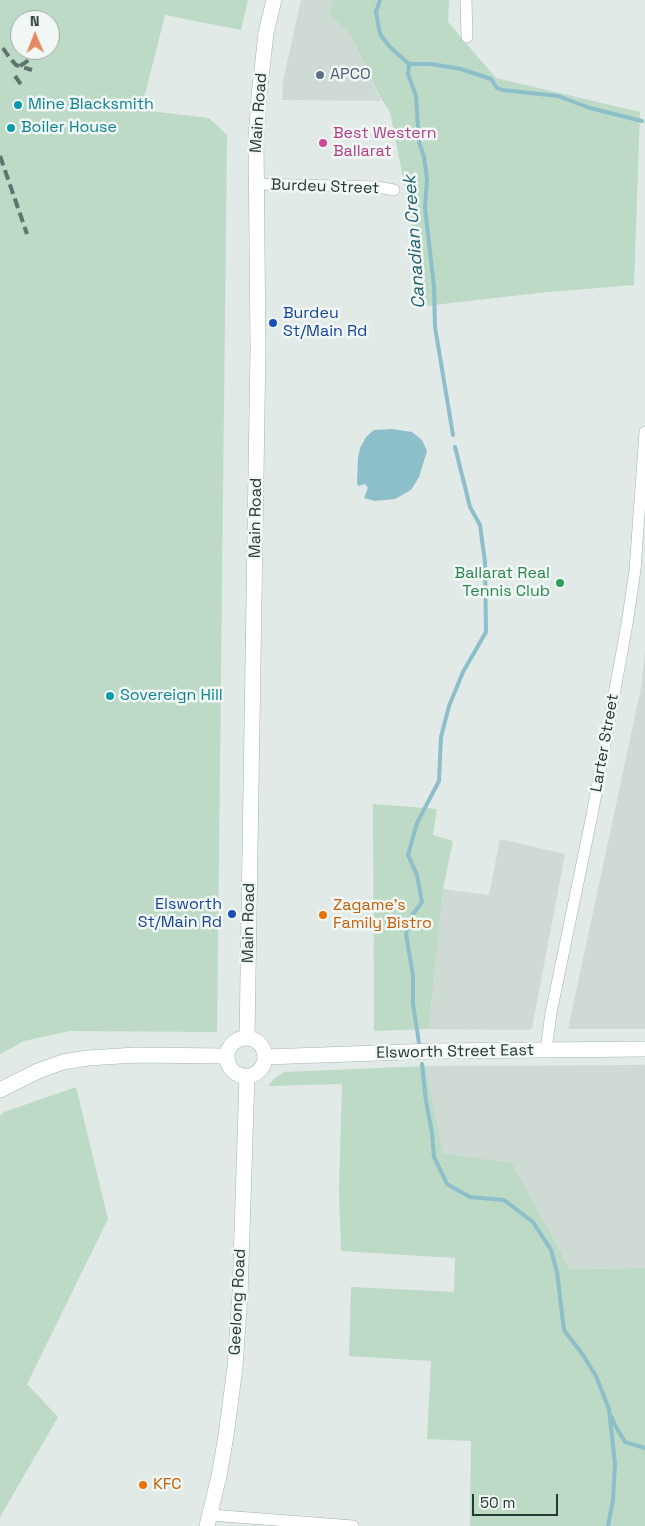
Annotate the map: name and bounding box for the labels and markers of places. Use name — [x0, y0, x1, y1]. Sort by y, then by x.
place label: APCO — [330, 65, 371, 85]
marker: APCO — [314, 69, 326, 81]
place label: Mine Blacksmith — [28, 95, 154, 115]
marker: Mine Blacksmith — [12, 99, 24, 111]
place label: Boiler House — [21, 118, 117, 138]
marker: Boiler House — [5, 122, 17, 134]
place label: Best Western Ballarat — [333, 124, 437, 162]
marker: Best Western Ballarat — [317, 137, 329, 149]
place label: Burdeu St/Main Rd — [283, 304, 367, 342]
marker: Burdeu St/Main Rd — [267, 317, 279, 329]
place label: Ballarat Real Tennis Club — [455, 564, 550, 602]
marker: Ballarat Real Tennis Club — [554, 577, 566, 589]
place label: Sovereign Hill — [120, 686, 223, 706]
marker: Sovereign Hill — [104, 690, 116, 702]
place label: Elsworth St/Main Rd — [138, 895, 222, 933]
place label: Zagame's Family Bistro — [333, 896, 432, 934]
marker: Elsworth St/Main Rd — [226, 908, 238, 920]
marker: Zagame's Family Bistro — [317, 909, 329, 921]
place label: KFC — [153, 1475, 182, 1495]
marker: KFC — [137, 1479, 149, 1491]

